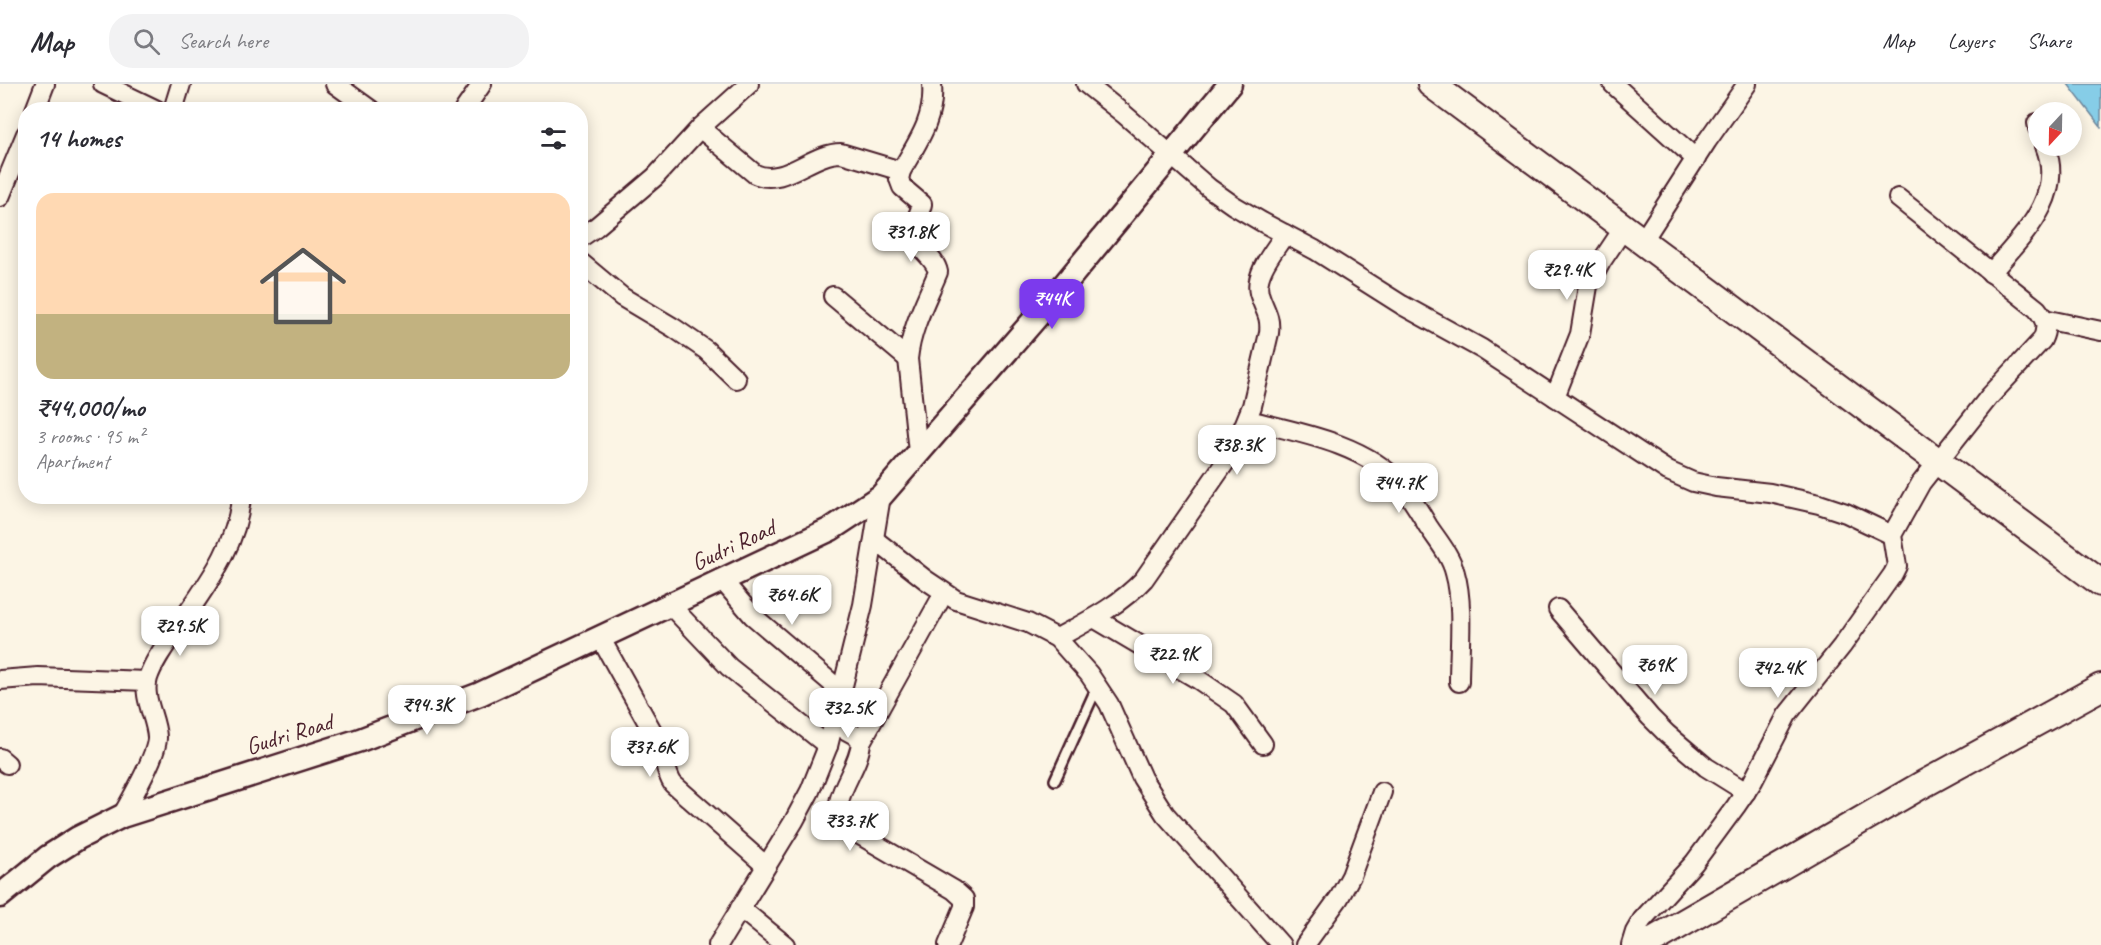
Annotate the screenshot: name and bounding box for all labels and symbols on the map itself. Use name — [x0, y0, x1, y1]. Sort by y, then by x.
north arrow — [2028, 102, 2082, 156]
pin: ₹31.8K — [862, 212, 960, 263]
pin: ₹29.4K — [1518, 250, 1616, 301]
pin: ₹44K — [1016, 279, 1088, 330]
pin: ₹38.3K — [1188, 425, 1286, 476]
pin: ₹44.7K — [1350, 463, 1448, 514]
street label: Gudri Road — [686, 511, 783, 577]
pin: ₹64.6K — [743, 575, 841, 626]
pin: ₹29.5K — [131, 606, 229, 657]
pin: ₹22.9K — [1124, 634, 1222, 685]
pin: ₹69K — [1619, 645, 1691, 696]
pin: ₹42.4K — [1729, 648, 1827, 699]
pin: ₹94.3K — [378, 685, 476, 736]
pin: ₹32.5K — [799, 688, 897, 739]
street label: Gudri Road — [242, 706, 339, 761]
pin: ₹37.6K — [601, 727, 699, 778]
pin: ₹33.7K — [801, 801, 899, 852]

